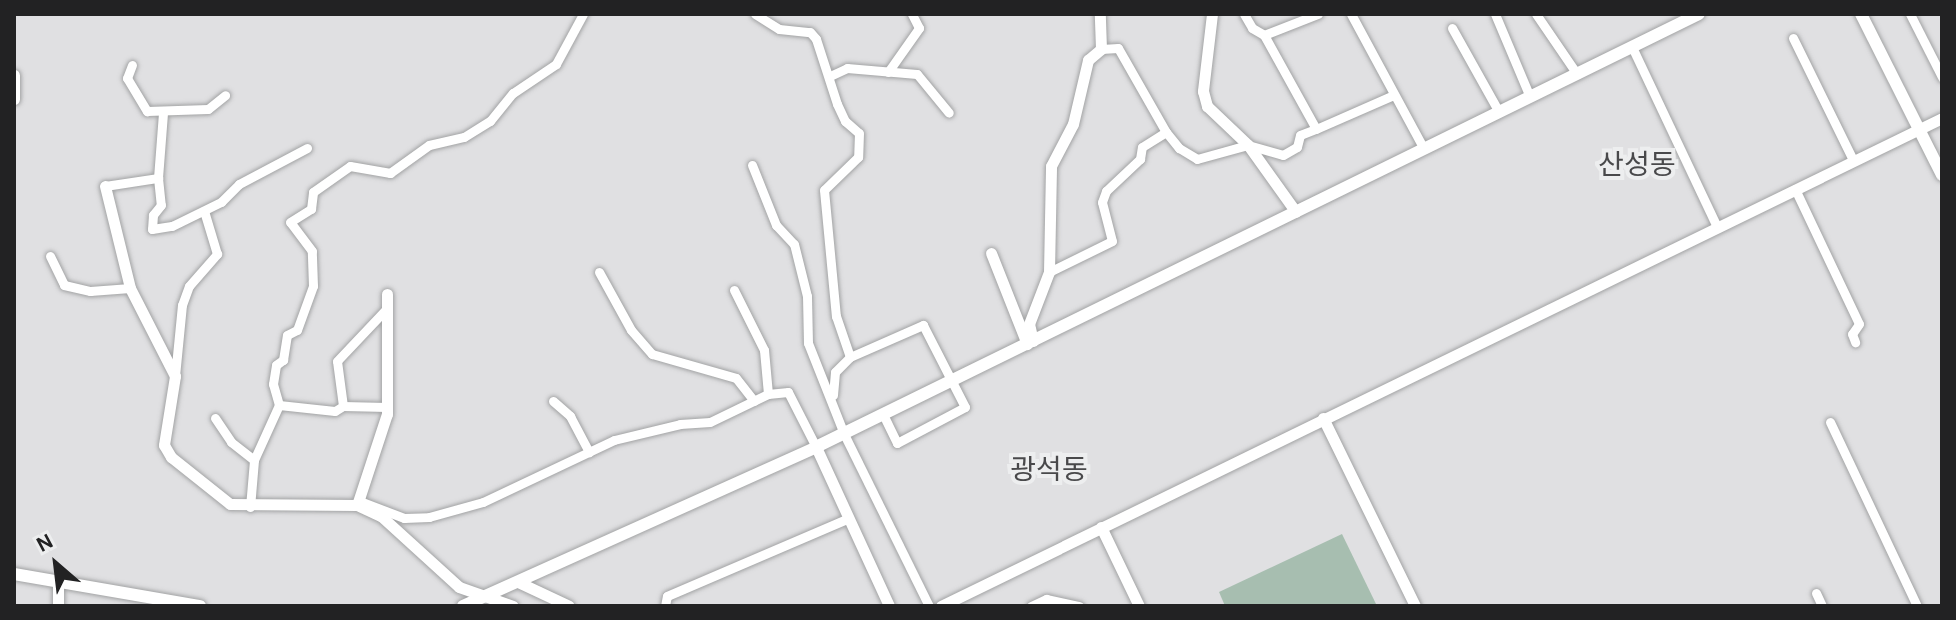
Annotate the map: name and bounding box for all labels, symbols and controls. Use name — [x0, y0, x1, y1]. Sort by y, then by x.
district label: 산성동 — [1598, 148, 1676, 182]
district label: 광석동 — [1010, 453, 1088, 487]
north arrow — [16, 524, 96, 604]
text: N — [32, 528, 58, 558]

